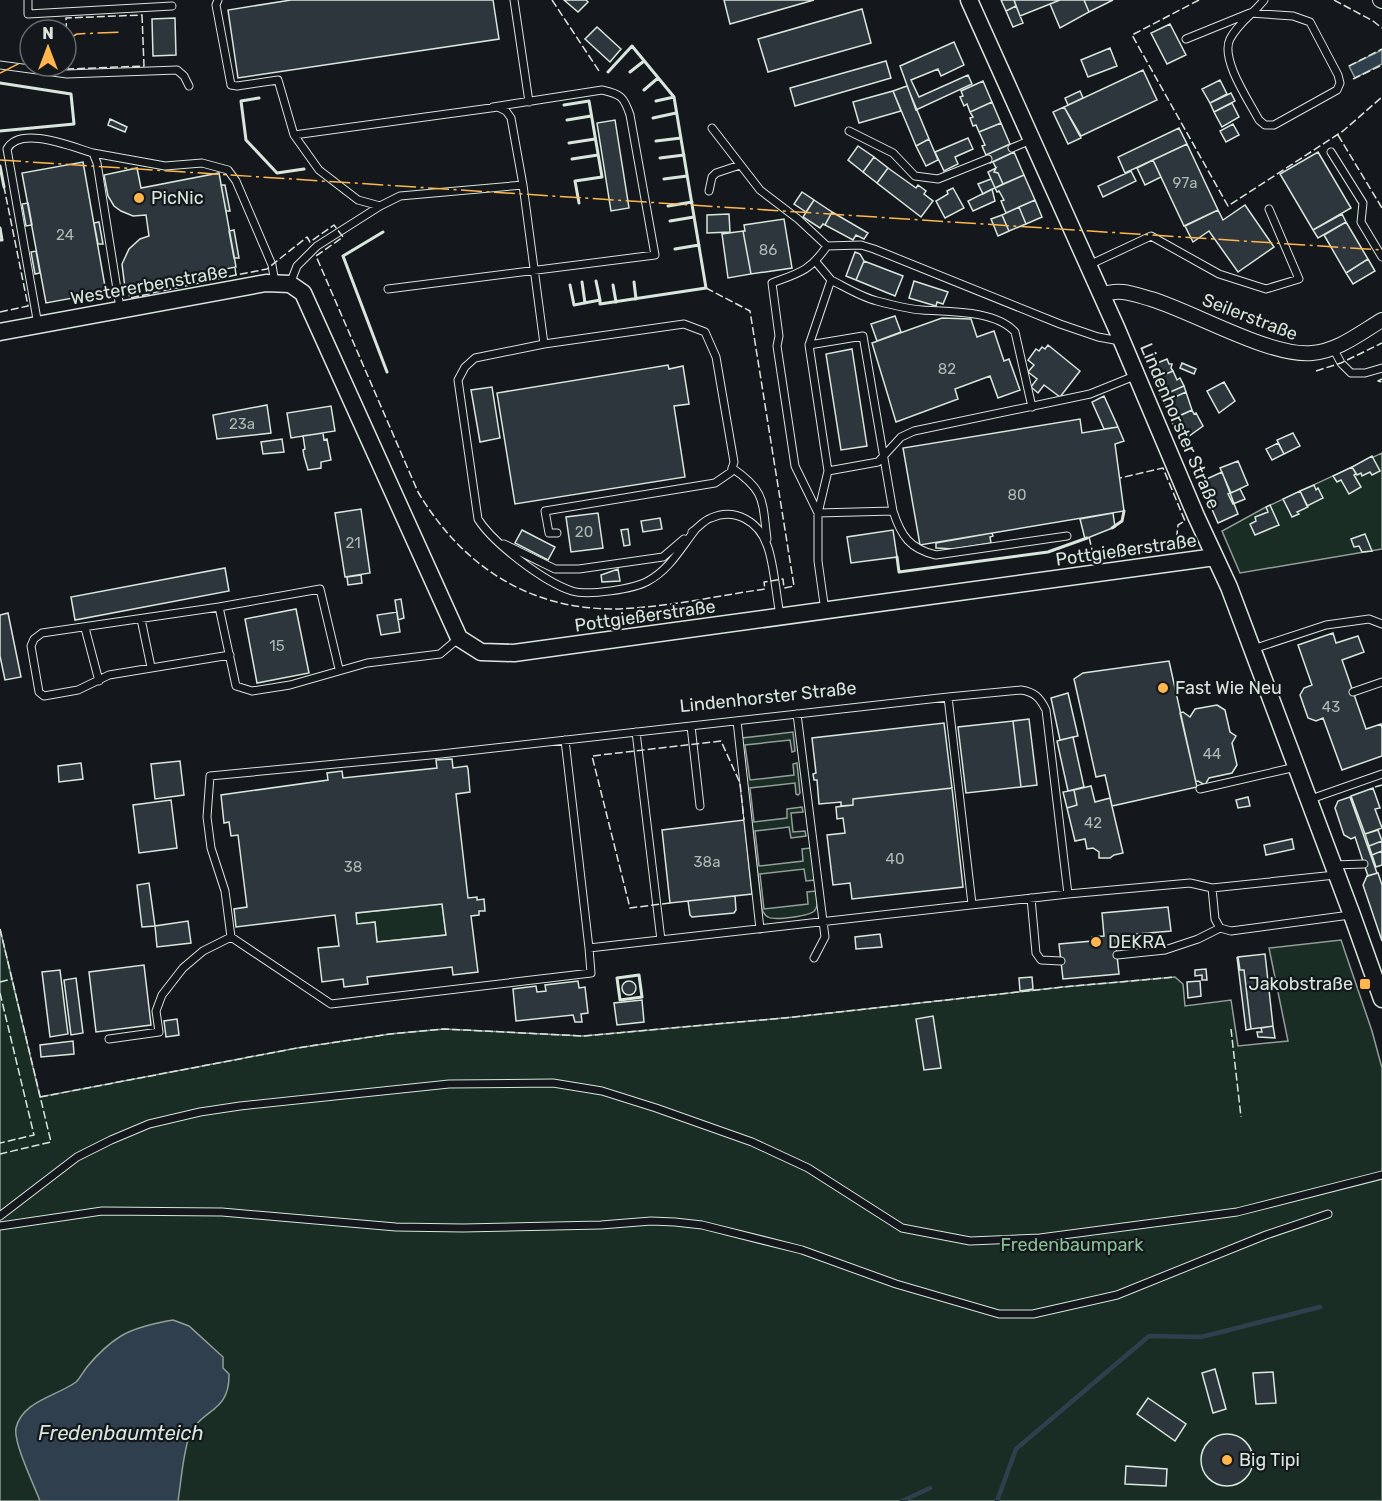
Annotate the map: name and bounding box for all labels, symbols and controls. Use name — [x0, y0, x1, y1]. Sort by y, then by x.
north arrow — [18, 18, 78, 78]
text: N — [42, 24, 54, 43]
house number: 97a — [1173, 174, 1197, 192]
place label: PicNic — [151, 187, 204, 209]
marker: PicNic — [132, 191, 146, 205]
house number: 24 — [56, 226, 74, 244]
house number: 86 — [759, 241, 777, 259]
street label: Westererbenstraße — [69, 260, 229, 310]
street label: Seilerstraße — [1199, 289, 1301, 345]
street label: Lindenhorster Straße — [1135, 340, 1225, 512]
house number: 82 — [938, 360, 956, 378]
house number: 23a — [229, 415, 255, 433]
house number: 80 — [1007, 486, 1027, 504]
house number: 20 — [575, 523, 593, 541]
street label: Pottgießerstraße — [1054, 529, 1198, 571]
house number: 21 — [345, 534, 361, 552]
street label: Pottgießerstraße — [573, 595, 717, 637]
house number: 15 — [269, 637, 285, 655]
street label: Lindenhorster Straße — [678, 677, 858, 717]
place label: Fast Wie Neu — [1175, 677, 1282, 699]
marker: Fast Wie Neu — [1156, 681, 1170, 695]
house number: 43 — [1322, 698, 1340, 716]
house number: 44 — [1203, 745, 1221, 763]
house number: 42 — [1084, 814, 1102, 832]
house number: 40 — [886, 850, 904, 868]
house number: 38a — [694, 853, 720, 871]
house number: 38 — [344, 858, 362, 876]
place label: DEKRA — [1108, 931, 1166, 953]
marker: DEKRA — [1089, 935, 1103, 949]
place label: Jakobstraße — [1248, 973, 1353, 995]
marker: Jakobstraße — [1358, 977, 1372, 991]
park label: Fredenbaumpark — [1001, 1234, 1144, 1256]
water label: Fredenbaumteich — [38, 1421, 204, 1445]
place label: Big Tipi — [1239, 1449, 1300, 1471]
marker: Big Tipi — [1220, 1453, 1234, 1467]

